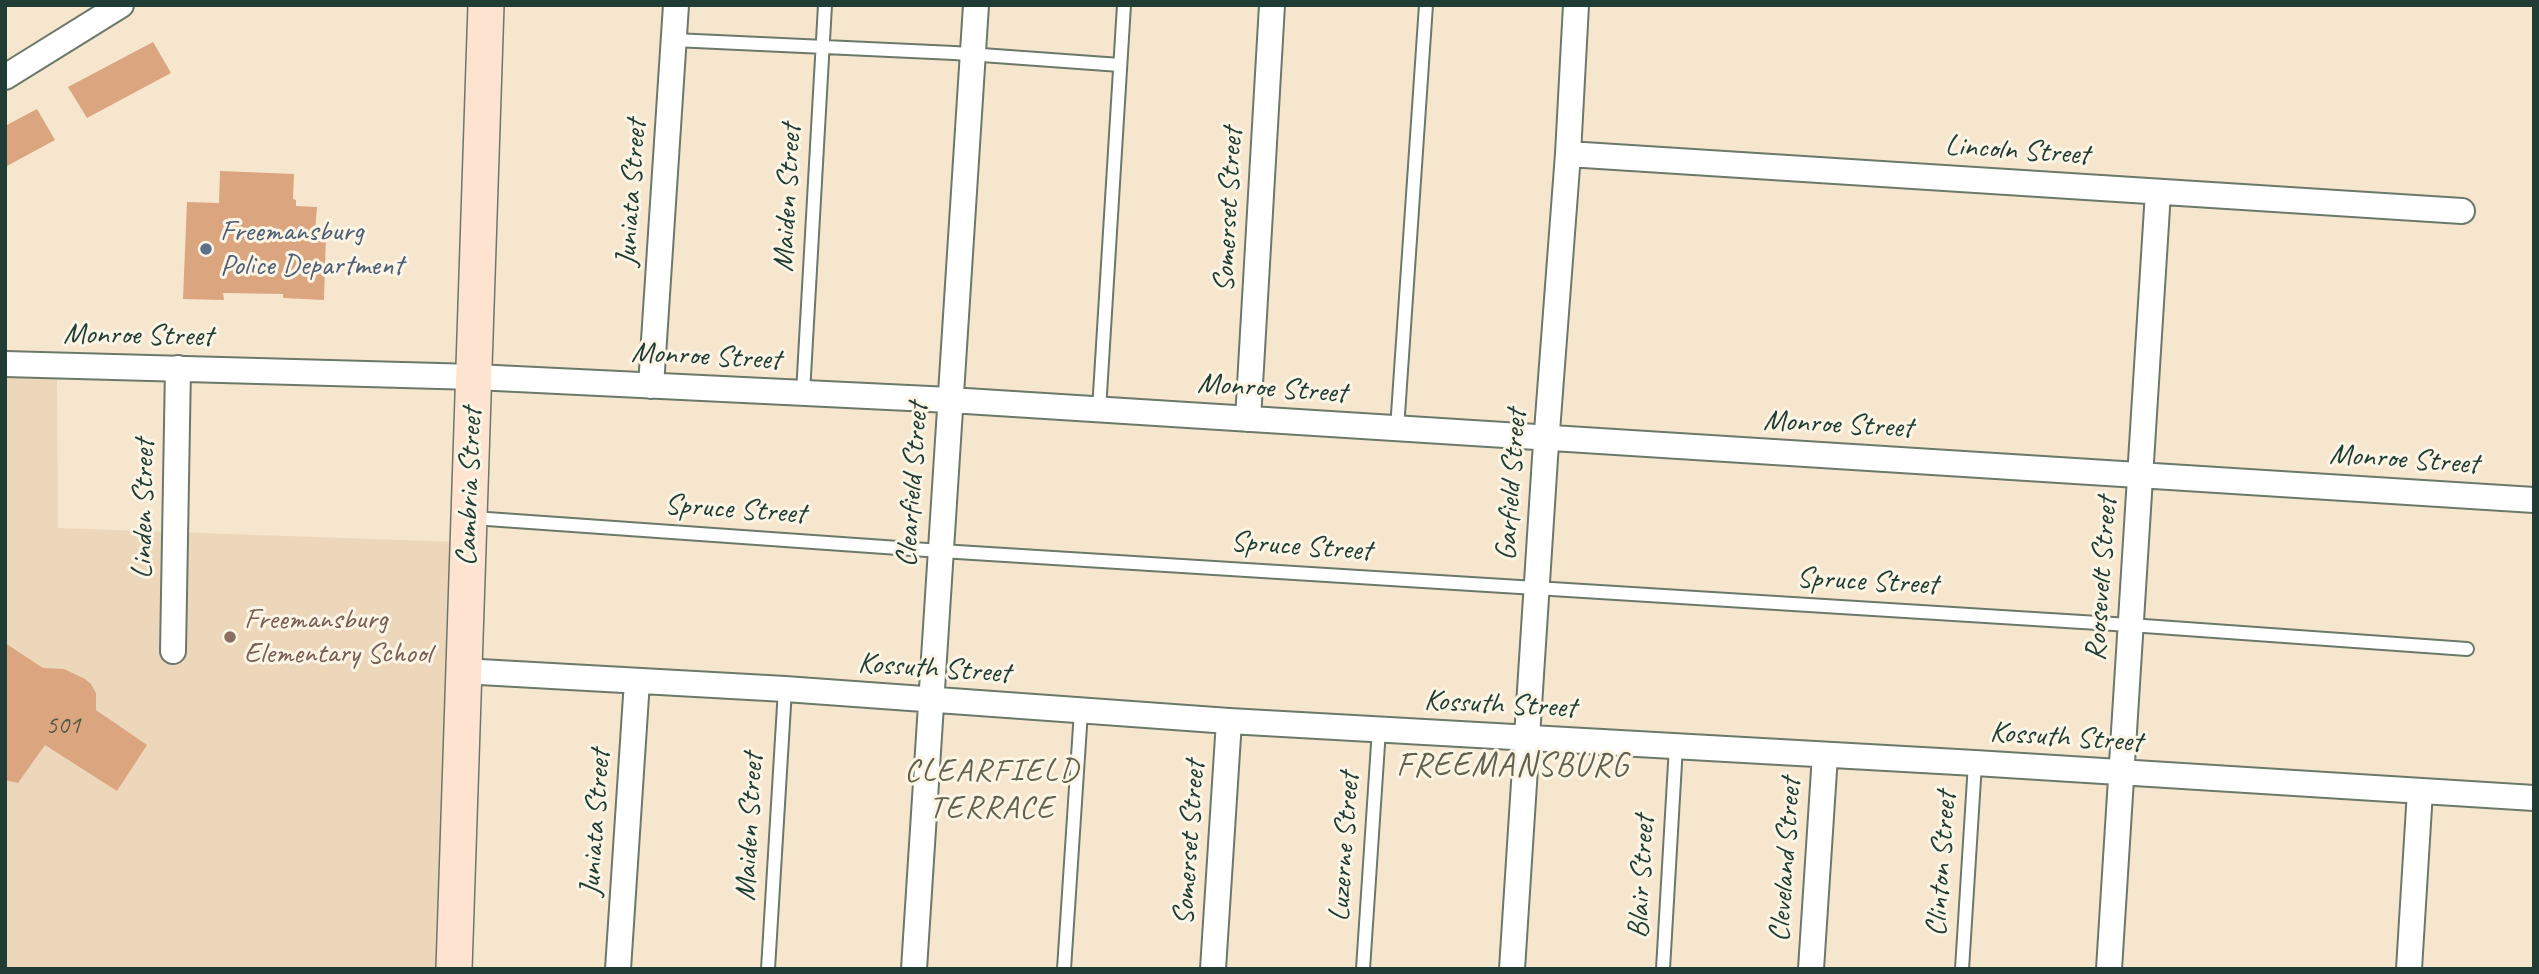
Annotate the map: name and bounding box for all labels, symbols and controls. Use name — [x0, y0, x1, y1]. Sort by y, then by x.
street label: Juniata Street — [609, 119, 655, 267]
street label: Maiden Street — [766, 123, 810, 273]
street label: Somerset Street — [1207, 127, 1251, 293]
street label: Lincoln Street — [1944, 128, 2090, 174]
place label: Freemansburg Police Department — [220, 214, 403, 284]
marker: Freemansburg Police Department — [198, 241, 214, 257]
street label: Monroe Street — [63, 317, 213, 355]
street label: Monroe Street — [630, 335, 782, 379]
street label: Monroe Street — [1196, 366, 1348, 412]
street label: Clearfield Street — [889, 401, 937, 569]
street label: Monroe Street — [1762, 403, 1914, 447]
street label: Cambria Street — [449, 407, 491, 567]
street label: Garfield Street — [1489, 408, 1535, 562]
street label: Monroe Street — [2328, 437, 2480, 483]
street label: Linden Street — [125, 439, 163, 579]
street label: Spruce Street — [663, 487, 807, 533]
street label: Roosevelt Street — [2078, 496, 2126, 662]
street label: Spruce Street — [1229, 524, 1373, 570]
street label: Spruce Street — [1795, 560, 1939, 604]
place label: Freemansburg Elementary School — [244, 602, 431, 672]
marker: Freemansburg Elementary School — [222, 629, 238, 645]
street label: Kossuth Street — [857, 646, 1011, 692]
street label: Kossuth Street — [1423, 683, 1577, 727]
house number: 501 — [45, 710, 81, 742]
street label: Kossuth Street — [1989, 715, 2143, 761]
district label: FREEMANSBURG — [1399, 746, 1627, 786]
street label: Juniata Street — [573, 749, 619, 897]
street label: Maiden Street — [728, 752, 772, 902]
district label: CLEARFIELD TERRACE — [906, 753, 1078, 828]
street label: Somerset Street — [1166, 760, 1214, 926]
street label: Luzerne Street — [1322, 771, 1368, 923]
street label: Cleveland Street — [1762, 777, 1810, 943]
street label: Clinton Street — [1919, 790, 1965, 938]
street label: Blair Street — [1621, 815, 1663, 939]

